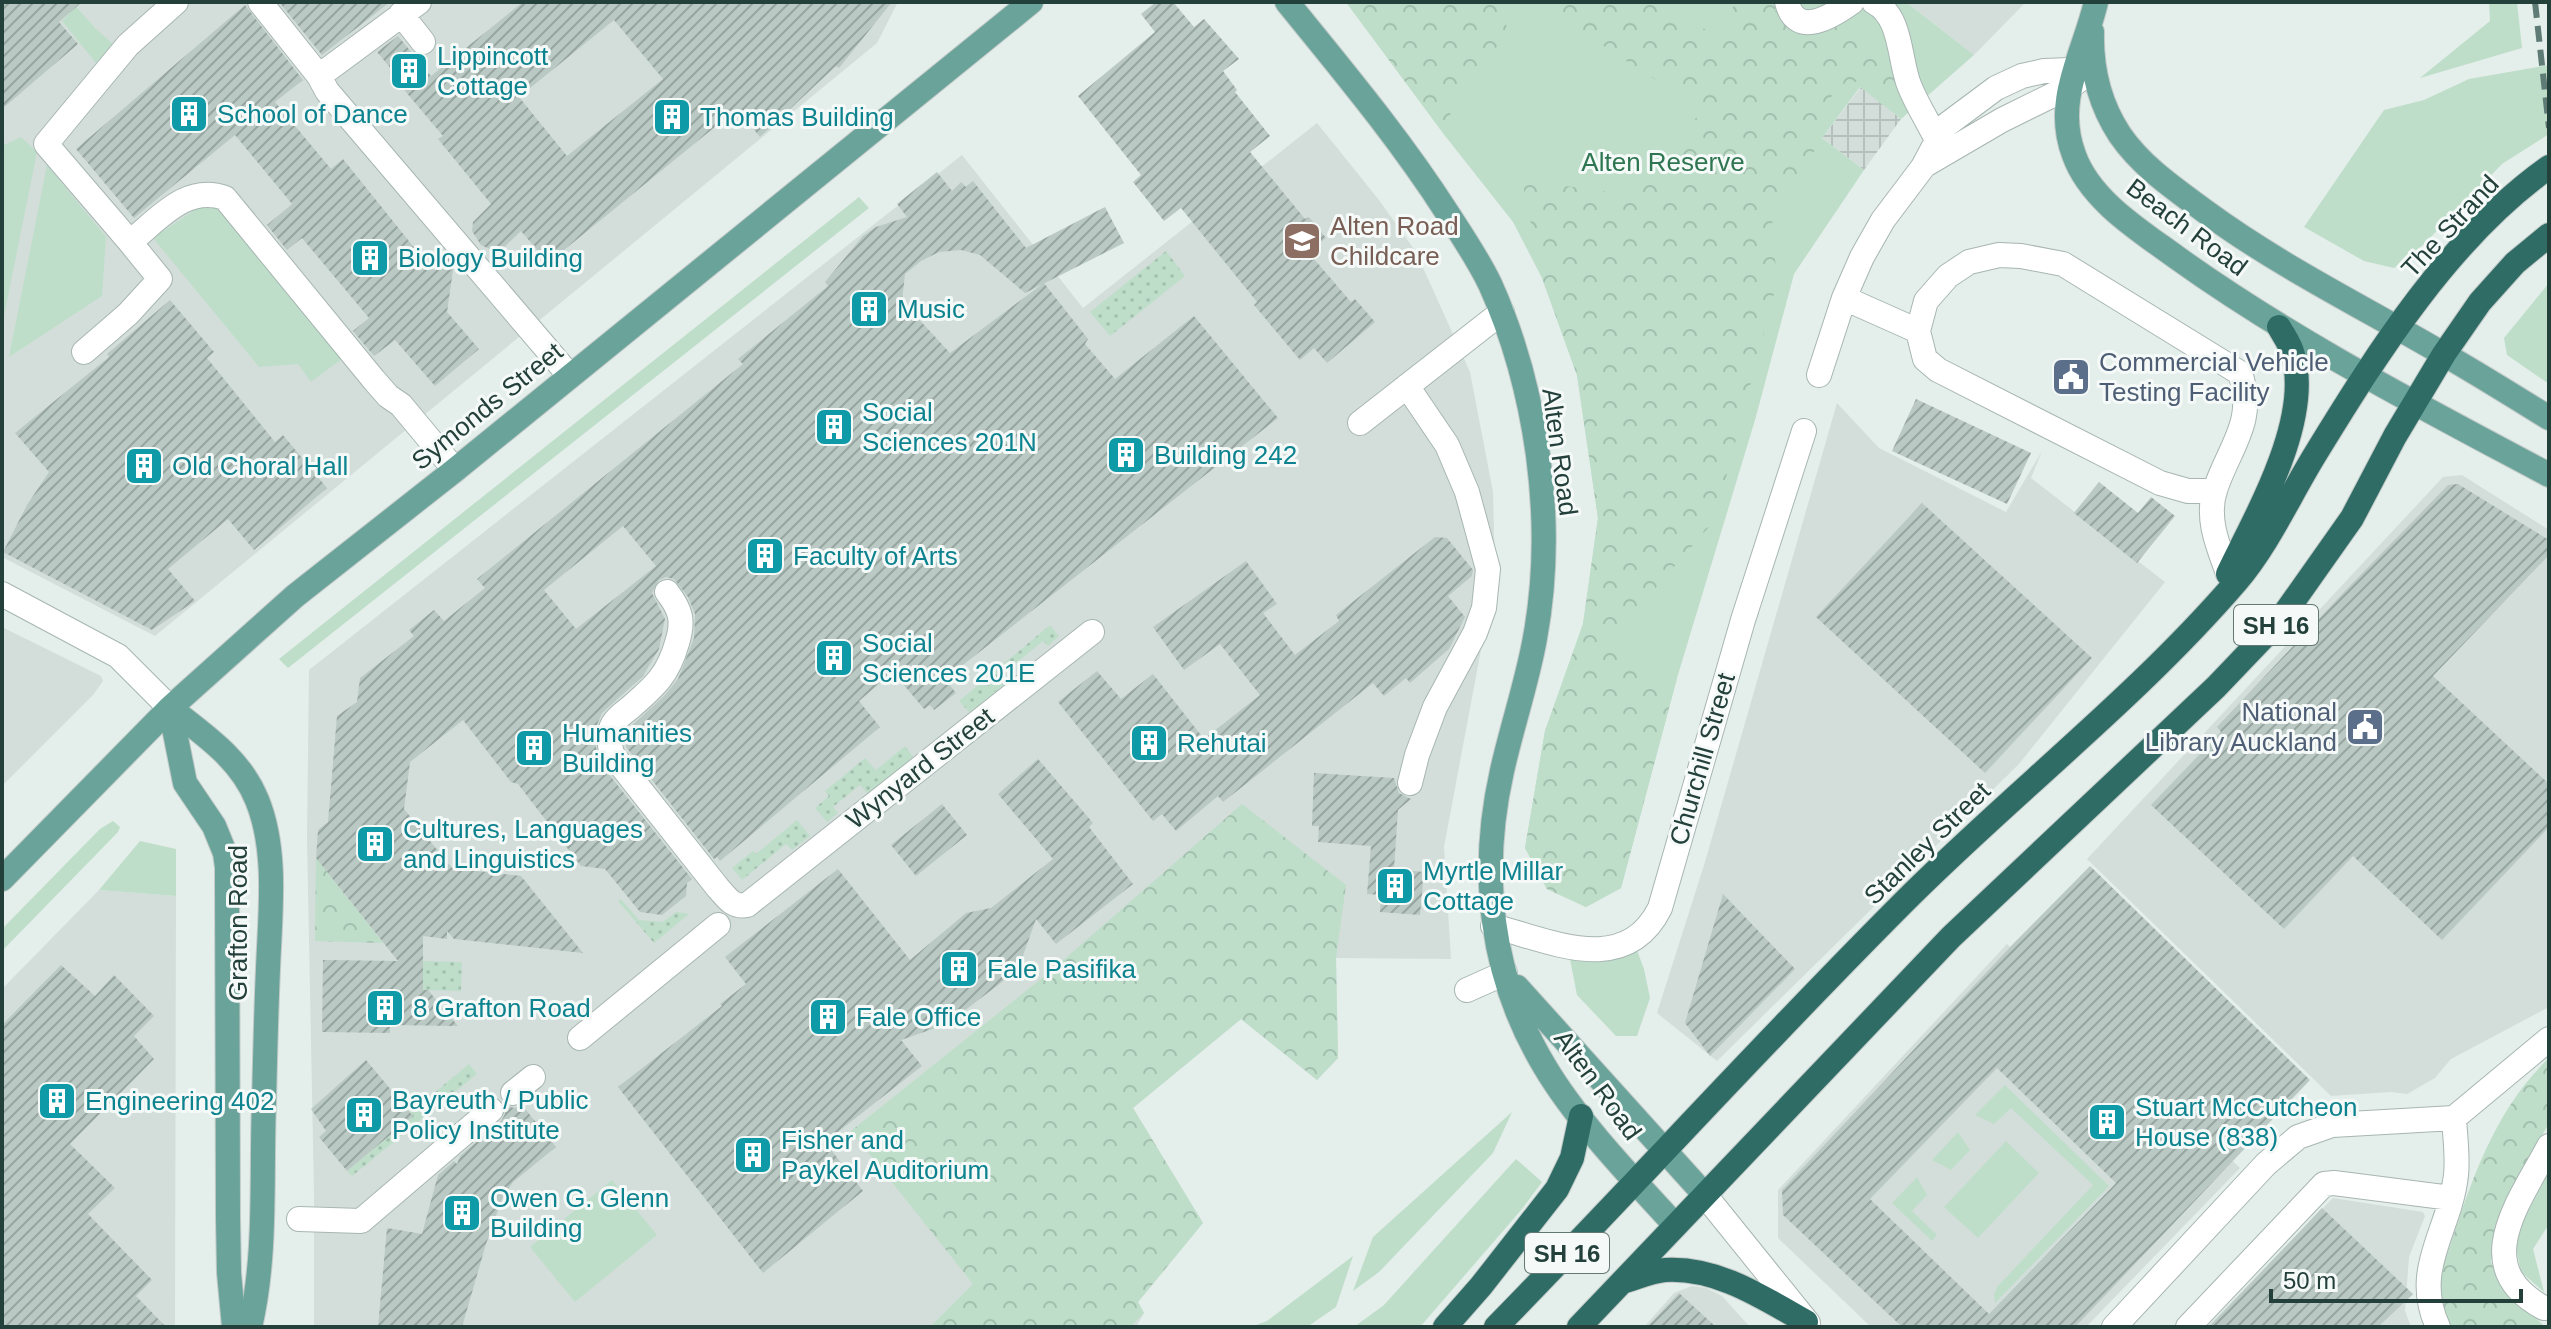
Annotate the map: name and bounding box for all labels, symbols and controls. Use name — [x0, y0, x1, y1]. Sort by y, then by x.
place label: Lippincott Cottage — [437, 41, 549, 101]
building icon: Lippincott Cottage — [388, 50, 430, 92]
building icon: School of Dance — [168, 93, 210, 135]
building icon: Thomas Building — [651, 96, 693, 138]
place label: School of Dance — [217, 99, 408, 129]
place label: Thomas Building — [700, 102, 894, 132]
park label: Alten Reserve — [1581, 147, 1745, 177]
street label: The Strand — [2395, 169, 2505, 283]
street label: Beach Road — [2121, 172, 2253, 282]
place label: Alten Road Childcare — [1330, 211, 1459, 271]
school or university icon: Alten Road Childcare — [1281, 220, 1323, 262]
building icon: Biology Building — [349, 237, 391, 279]
place label: Biology Building — [398, 243, 583, 273]
building icon: Music — [848, 288, 890, 330]
place label: Music — [897, 294, 965, 324]
street label: Symonds Street — [406, 336, 569, 476]
place label: Commercial Vehicle Testing Facility — [2099, 347, 2329, 407]
public building icon: Commercial Vehicle Testing Facility — [2050, 356, 2092, 398]
street label: Alten Road — [1536, 386, 1584, 518]
place label: Social Sciences 201N — [862, 397, 1037, 457]
building icon: Social Sciences 201N — [813, 406, 855, 448]
building icon: Building 242 — [1105, 434, 1147, 476]
place label: Building 242 — [1154, 440, 1297, 470]
building icon: Old Choral Hall — [123, 445, 165, 487]
place label: Old Choral Hall — [172, 451, 348, 481]
building icon: Faculty of Arts — [744, 535, 786, 577]
place label: Faculty of Arts — [793, 541, 958, 571]
road number: SH 16 — [2234, 605, 2318, 645]
place label: Social Sciences 201E — [862, 628, 1035, 688]
building icon: Social Sciences 201E — [813, 637, 855, 679]
street label: Churchill Street — [1663, 669, 1741, 849]
place label: National Library Auckland — [2145, 697, 2337, 757]
street label: Wynyard Street — [840, 701, 1000, 835]
public building icon: National Library Auckland — [2344, 706, 2386, 748]
place label: Humanities Building — [562, 718, 692, 778]
building icon: Rehutai — [1128, 722, 1170, 764]
building icon: Humanities Building — [513, 727, 555, 769]
place label: Rehutai — [1177, 728, 1267, 758]
street label: Stanley Street — [1858, 775, 1997, 911]
place label: Cultures, Languages and Linguistics — [403, 814, 643, 874]
building icon: Cultures, Languages and Linguistics — [354, 823, 396, 865]
street label: Grafton Road — [223, 845, 253, 1001]
place label: Myrtle Millar Cottage — [1423, 856, 1563, 916]
building icon: Myrtle Millar Cottage — [1374, 865, 1416, 907]
building icon: Fale Pasifika — [938, 948, 980, 990]
place label: Fale Pasifika — [987, 954, 1136, 984]
building icon: 8 Grafton Road — [364, 987, 406, 1029]
place label: 8 Grafton Road — [413, 993, 591, 1023]
building icon: Fale Office — [807, 996, 849, 1038]
place label: Fale Office — [856, 1002, 981, 1032]
street label: Alten Road — [1548, 1024, 1648, 1146]
building icon: Engineering 402 — [36, 1080, 78, 1122]
place label: Bayreuth / Public Policy Institute — [392, 1085, 589, 1145]
place label: Engineering 402 — [85, 1086, 274, 1116]
place label: Stuart McCutcheon House (838) — [2135, 1092, 2358, 1152]
building icon: Bayreuth / Public Policy Institute — [343, 1094, 385, 1136]
building icon: Stuart McCutcheon House (838) — [2086, 1101, 2128, 1143]
place label: Fisher and Paykel Auditorium — [781, 1125, 989, 1185]
building icon: Fisher and Paykel Auditorium — [732, 1134, 774, 1176]
place label: Owen G. Glenn Building — [490, 1183, 669, 1243]
building icon: Owen G. Glenn Building — [441, 1192, 483, 1234]
road number: SH 16 — [1525, 1233, 1609, 1273]
scale bar — [2271, 1253, 2521, 1303]
text: 50 m — [2283, 1267, 2336, 1294]

